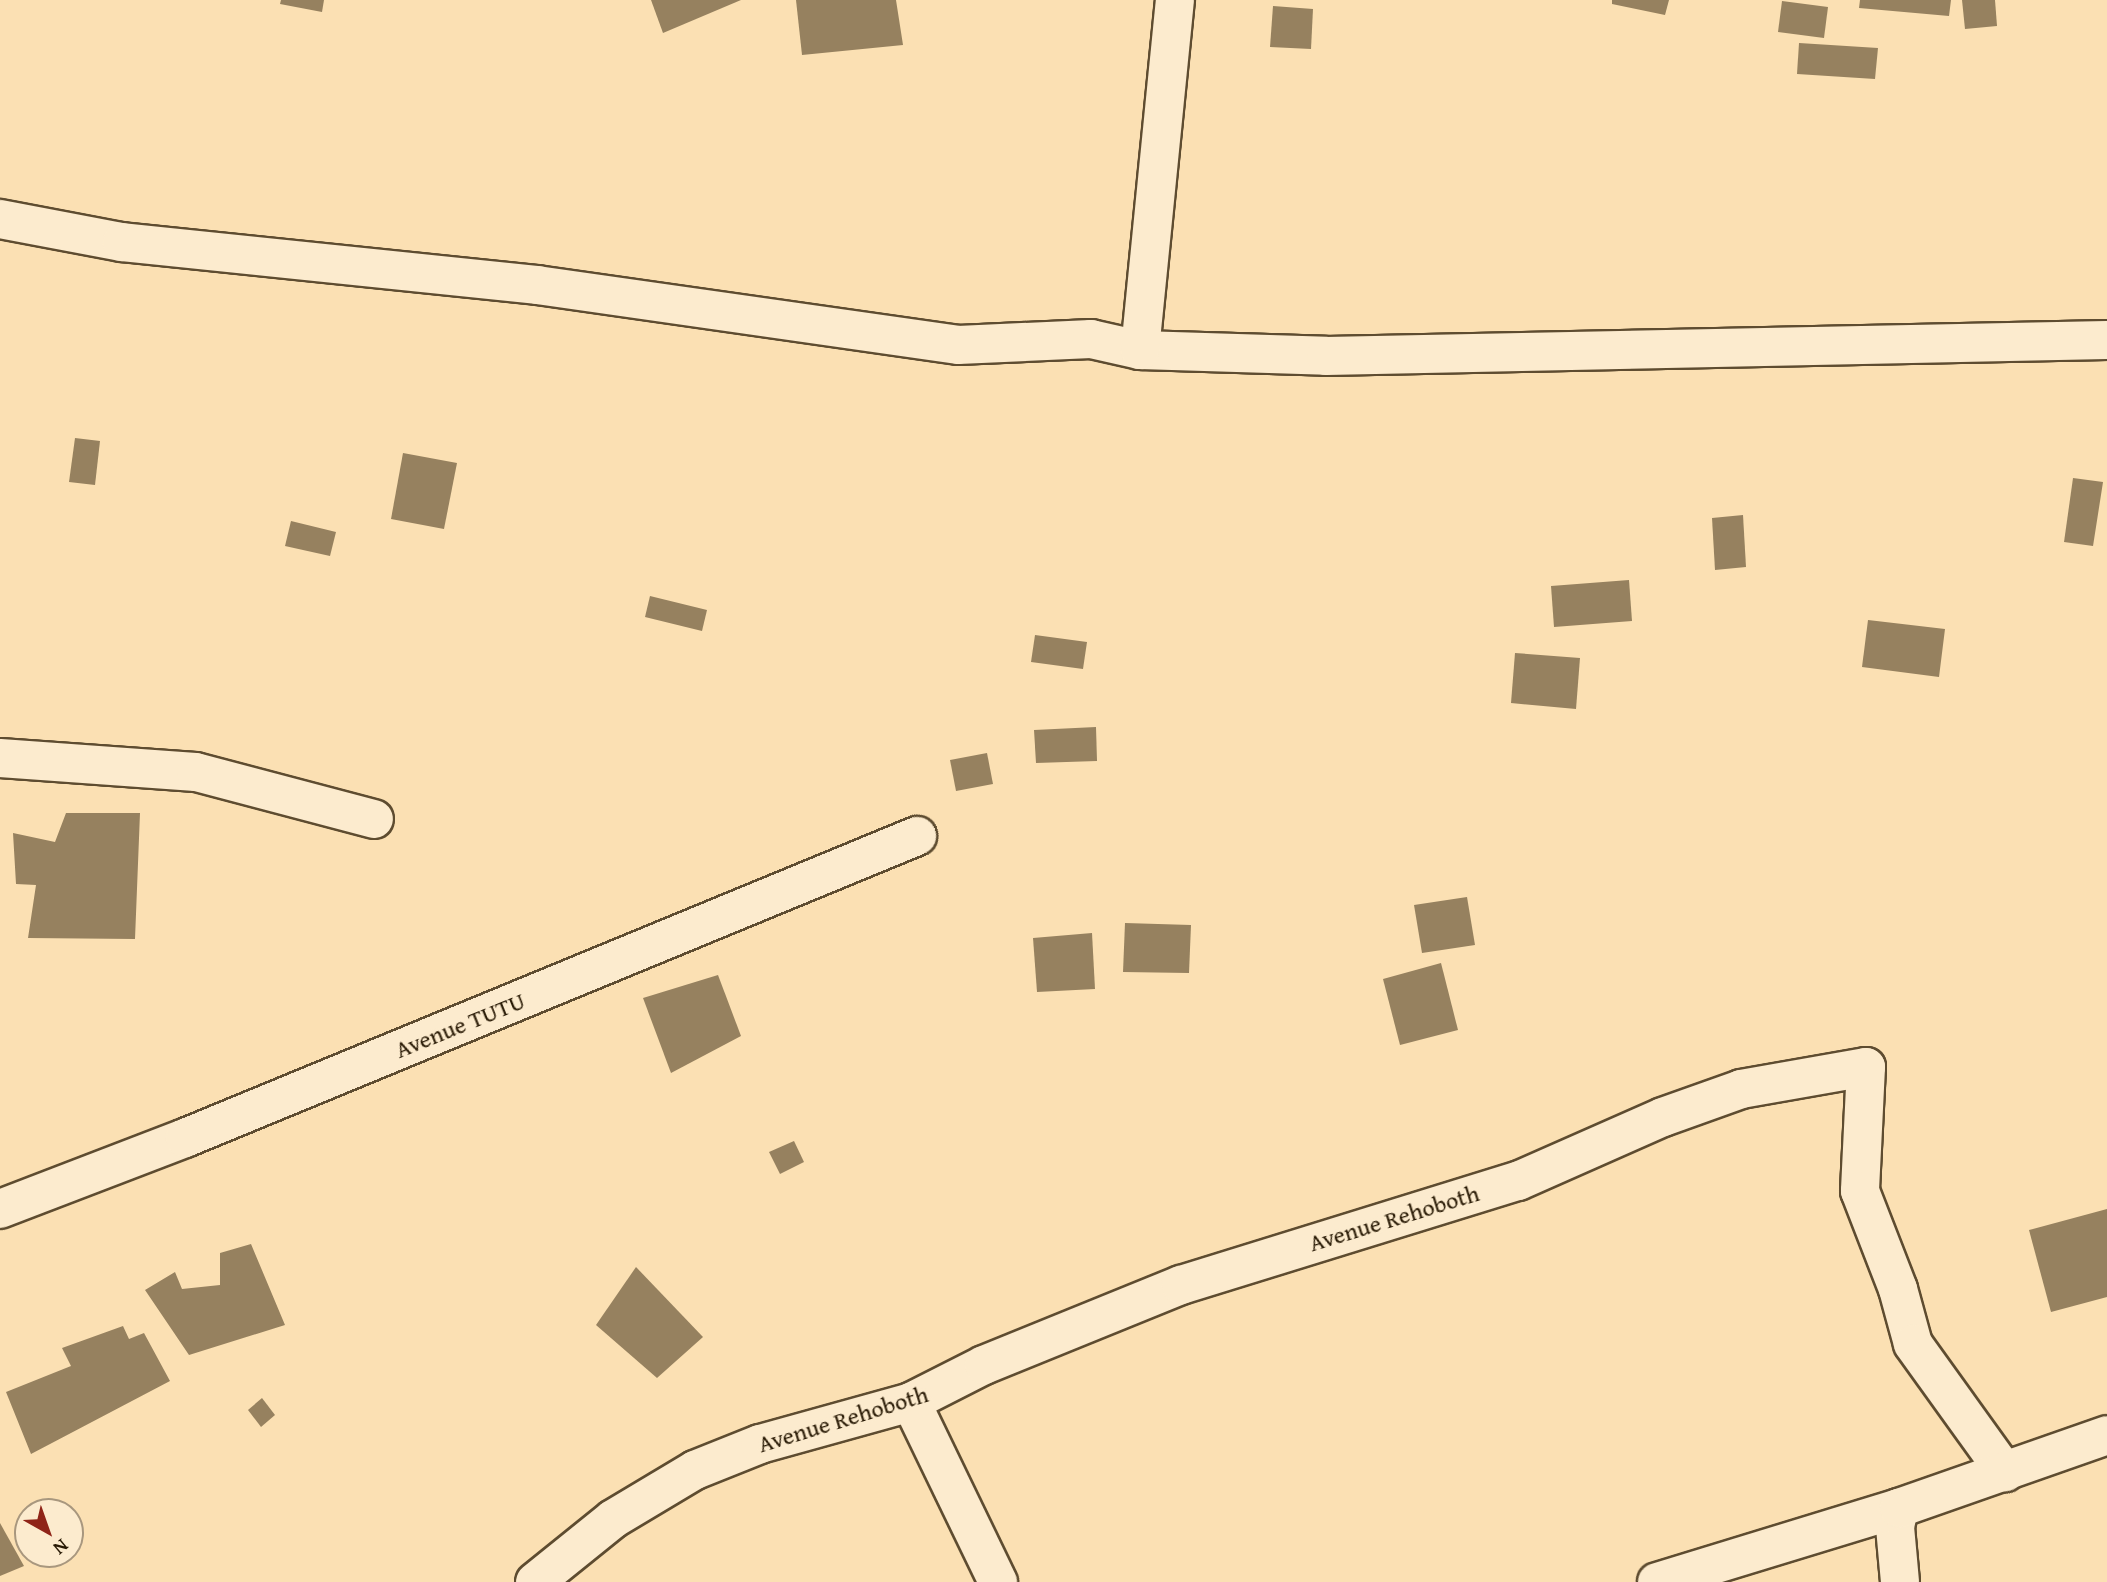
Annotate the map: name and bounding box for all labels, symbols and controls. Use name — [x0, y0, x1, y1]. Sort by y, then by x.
street label: Avenue TUTU — [391, 986, 529, 1064]
street label: Avenue Rehoboth — [1305, 1178, 1483, 1258]
street label: Avenue Rehoboth — [754, 1379, 932, 1459]
north arrow — [14, 1498, 84, 1568]
text: N — [47, 1533, 75, 1562]

